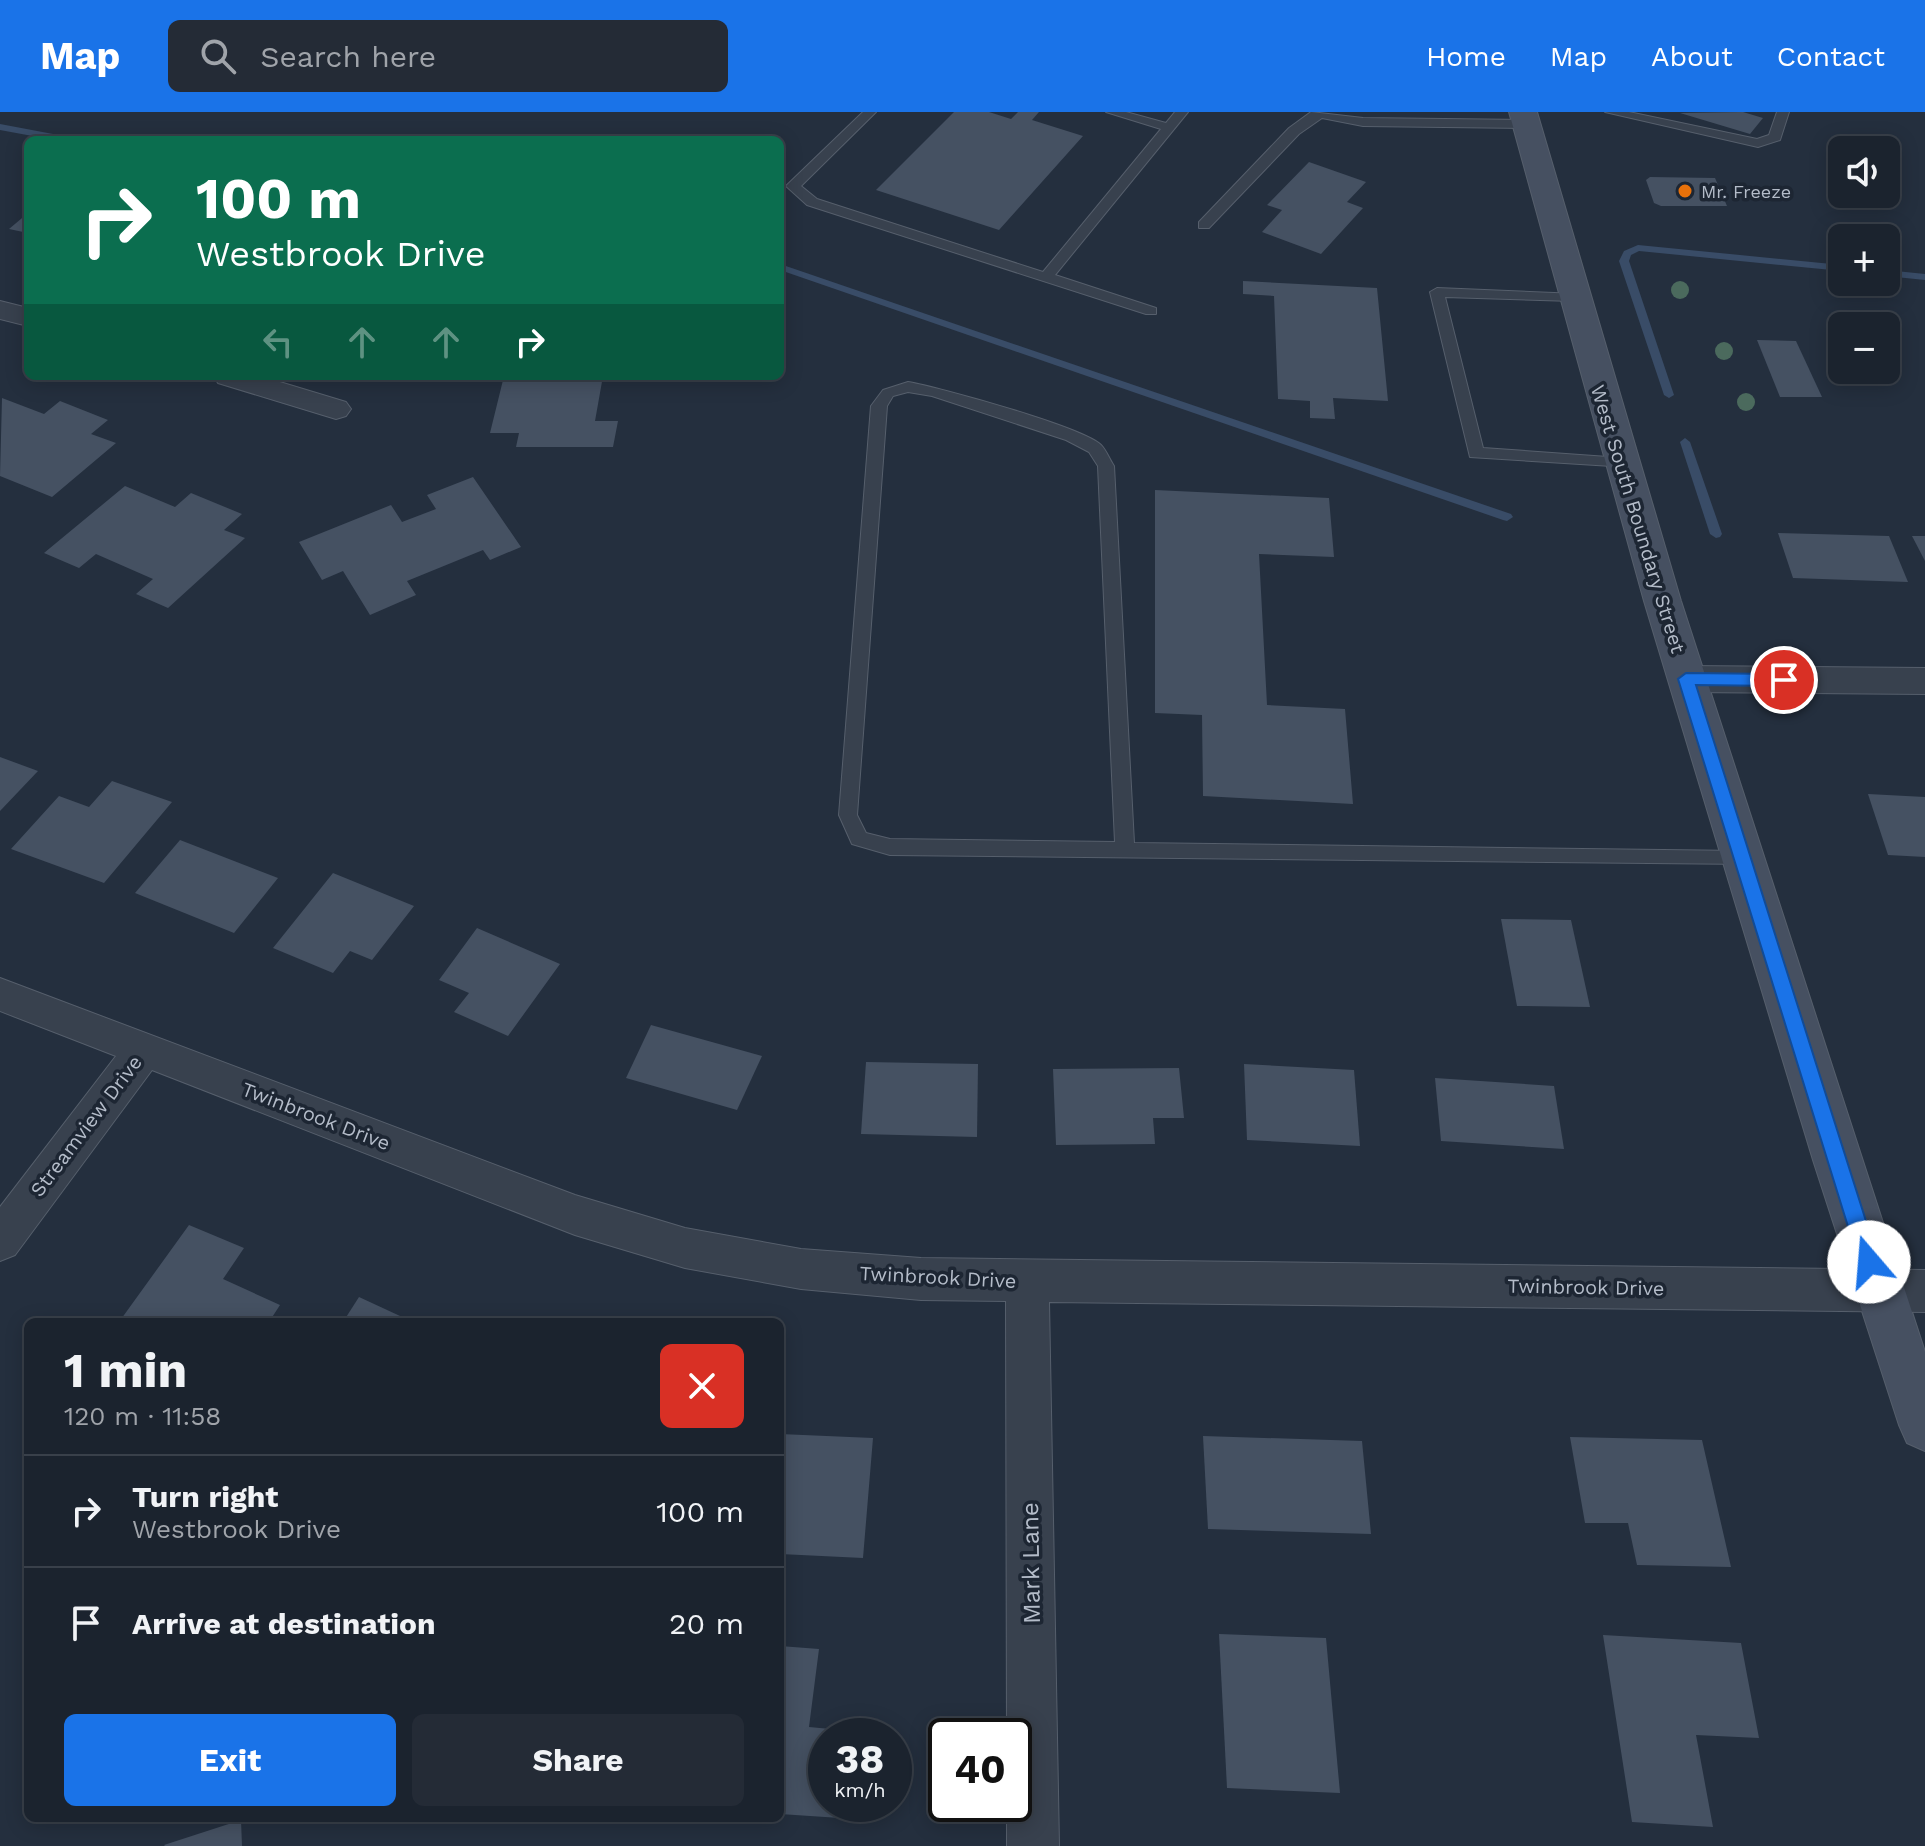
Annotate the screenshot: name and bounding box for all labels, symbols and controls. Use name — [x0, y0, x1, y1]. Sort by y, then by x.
search box — [168, 20, 728, 92]
text: Map — [40, 34, 120, 78]
icon: search — [196, 34, 240, 78]
text: Search here — [260, 39, 436, 74]
text: Home — [1426, 40, 1506, 73]
text: Map — [1550, 40, 1607, 73]
text: About — [1651, 40, 1733, 73]
text: Contact — [1777, 40, 1885, 73]
map controls — [1828, 136, 1900, 384]
button: sound — [1828, 136, 1900, 208]
text: 100 m — [196, 166, 361, 232]
icon: right — [64, 168, 168, 272]
place label: Mr. Freeze — [1701, 181, 1791, 202]
marker: Mr. Freeze — [1676, 182, 1694, 200]
button: + — [1828, 224, 1900, 296]
text: Westbrook Drive — [196, 233, 486, 275]
button: − — [1828, 312, 1900, 384]
icon: left — [256, 320, 300, 364]
icon: ahead — [340, 320, 384, 364]
icon: ahead — [424, 320, 468, 364]
icon: right — [508, 320, 552, 364]
street label: West South Boundary Street — [1586, 382, 1690, 657]
pin — [1750, 646, 1818, 714]
icon: arrive — [1762, 658, 1806, 702]
street label: Streamview Drive — [25, 1051, 147, 1201]
street label: Twinbrook Drive — [238, 1077, 394, 1155]
position arrow — [1827, 1220, 1911, 1304]
street label: Twinbrook Drive — [859, 1261, 1017, 1293]
street label: Twinbrook Drive — [1507, 1274, 1665, 1300]
text: 1 min — [64, 1342, 187, 1399]
button: close — [660, 1344, 744, 1428]
text: 120 m · 11:58 — [64, 1401, 221, 1431]
text: Turn right — [132, 1479, 278, 1514]
icon: right — [64, 1489, 108, 1533]
text: 100 m — [656, 1494, 744, 1529]
street label: Mark Lane — [1016, 1502, 1046, 1624]
text: Westbrook Drive — [132, 1514, 341, 1544]
icon: arrive — [64, 1601, 108, 1645]
text: Arrive at destination — [132, 1606, 436, 1641]
text: 20 m — [669, 1606, 744, 1641]
button: Exit — [64, 1714, 396, 1806]
button: Share — [412, 1714, 744, 1806]
speed limit sign: 40 — [928, 1718, 1032, 1822]
text: 38 — [836, 1736, 884, 1783]
text: km/h — [834, 1778, 886, 1802]

